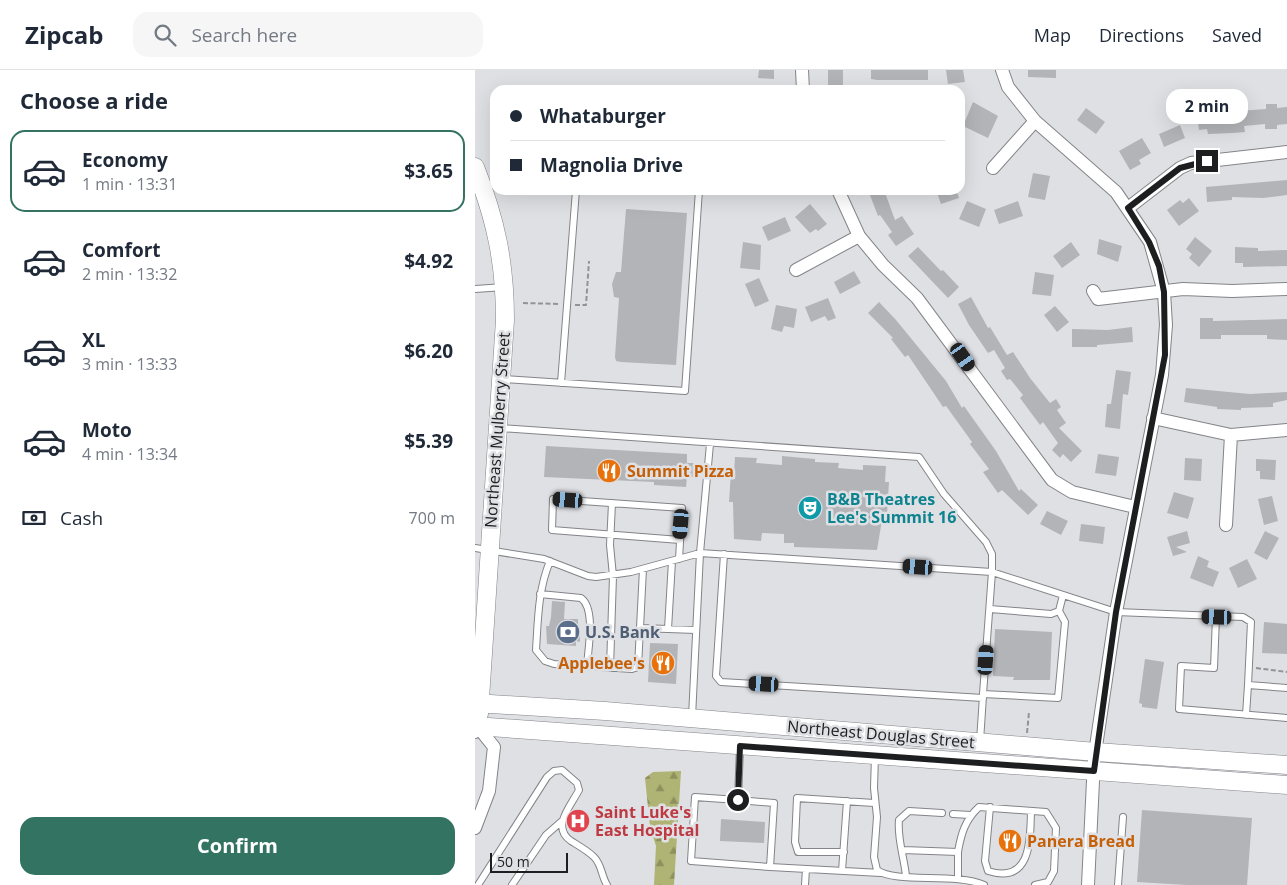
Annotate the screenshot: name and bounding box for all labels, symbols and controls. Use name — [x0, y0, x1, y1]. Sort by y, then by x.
search box — [133, 12, 483, 57]
text: Zipcab — [25, 18, 103, 51]
icon: search — [151, 21, 179, 49]
text: Search here — [191, 22, 297, 48]
text: Map — [1034, 23, 1071, 47]
text: Directions — [1099, 23, 1184, 47]
text: Saved — [1212, 23, 1262, 47]
text: Choose a ride — [20, 85, 168, 115]
callout: 2 min — [1166, 88, 1248, 124]
text: 2 min — [1185, 95, 1229, 117]
text: Whataburger — [540, 103, 666, 129]
text: Economy — [82, 147, 168, 173]
icon: car — [22, 149, 67, 194]
route end — [1196, 150, 1218, 172]
text: Magnolia Drive — [540, 152, 683, 178]
text: $3.65 — [404, 158, 453, 184]
text: 1 min · 13:31 — [82, 173, 177, 195]
text: Comfort — [82, 237, 161, 263]
icon: car — [22, 239, 67, 284]
text: $4.92 — [404, 248, 453, 274]
text: 2 min · 13:32 — [82, 263, 177, 285]
text: XL — [82, 327, 105, 353]
icon: car — [22, 329, 67, 374]
street label: Northeast Mulberry Street — [479, 331, 515, 529]
text: $6.20 — [404, 338, 453, 364]
car — [948, 340, 977, 374]
text: 3 min · 13:33 — [82, 353, 177, 375]
text: Moto — [82, 417, 132, 443]
icon: car — [22, 419, 67, 464]
text: $5.39 — [404, 428, 453, 454]
text: 4 min · 13:34 — [82, 443, 177, 465]
restaurant icon: Summit Pizza — [596, 458, 622, 484]
place label: Summit Pizza — [627, 460, 734, 482]
place label: B&B Theatres Lee's Summit 16 — [827, 488, 956, 528]
car — [552, 491, 583, 509]
theatre icon: B&B Theatres Lee's Summit 16 — [797, 495, 823, 521]
icon: cash — [20, 504, 48, 532]
text: Cash — [60, 505, 103, 531]
text: 700 m — [409, 507, 455, 529]
car — [672, 508, 689, 540]
car — [902, 558, 933, 576]
car — [1201, 609, 1232, 625]
bank icon: U.S. Bank — [555, 619, 581, 645]
place label: U.S. Bank — [585, 621, 660, 643]
car — [977, 645, 994, 675]
restaurant icon: Applebee's — [650, 650, 676, 676]
place label: Applebee's — [558, 652, 645, 674]
car — [748, 676, 779, 692]
street label: Northeast Douglas Street — [786, 715, 976, 753]
route start — [727, 789, 749, 811]
place label: Saint Luke's East Hospital — [595, 801, 699, 841]
hospital icon: Saint Luke's East Hospital — [565, 808, 591, 834]
button: Confirm — [20, 817, 455, 875]
restaurant icon: Panera Bread — [997, 828, 1023, 854]
place label: Panera Bread — [1027, 830, 1135, 852]
scale bar — [490, 850, 567, 873]
text: 50 m — [497, 852, 530, 871]

